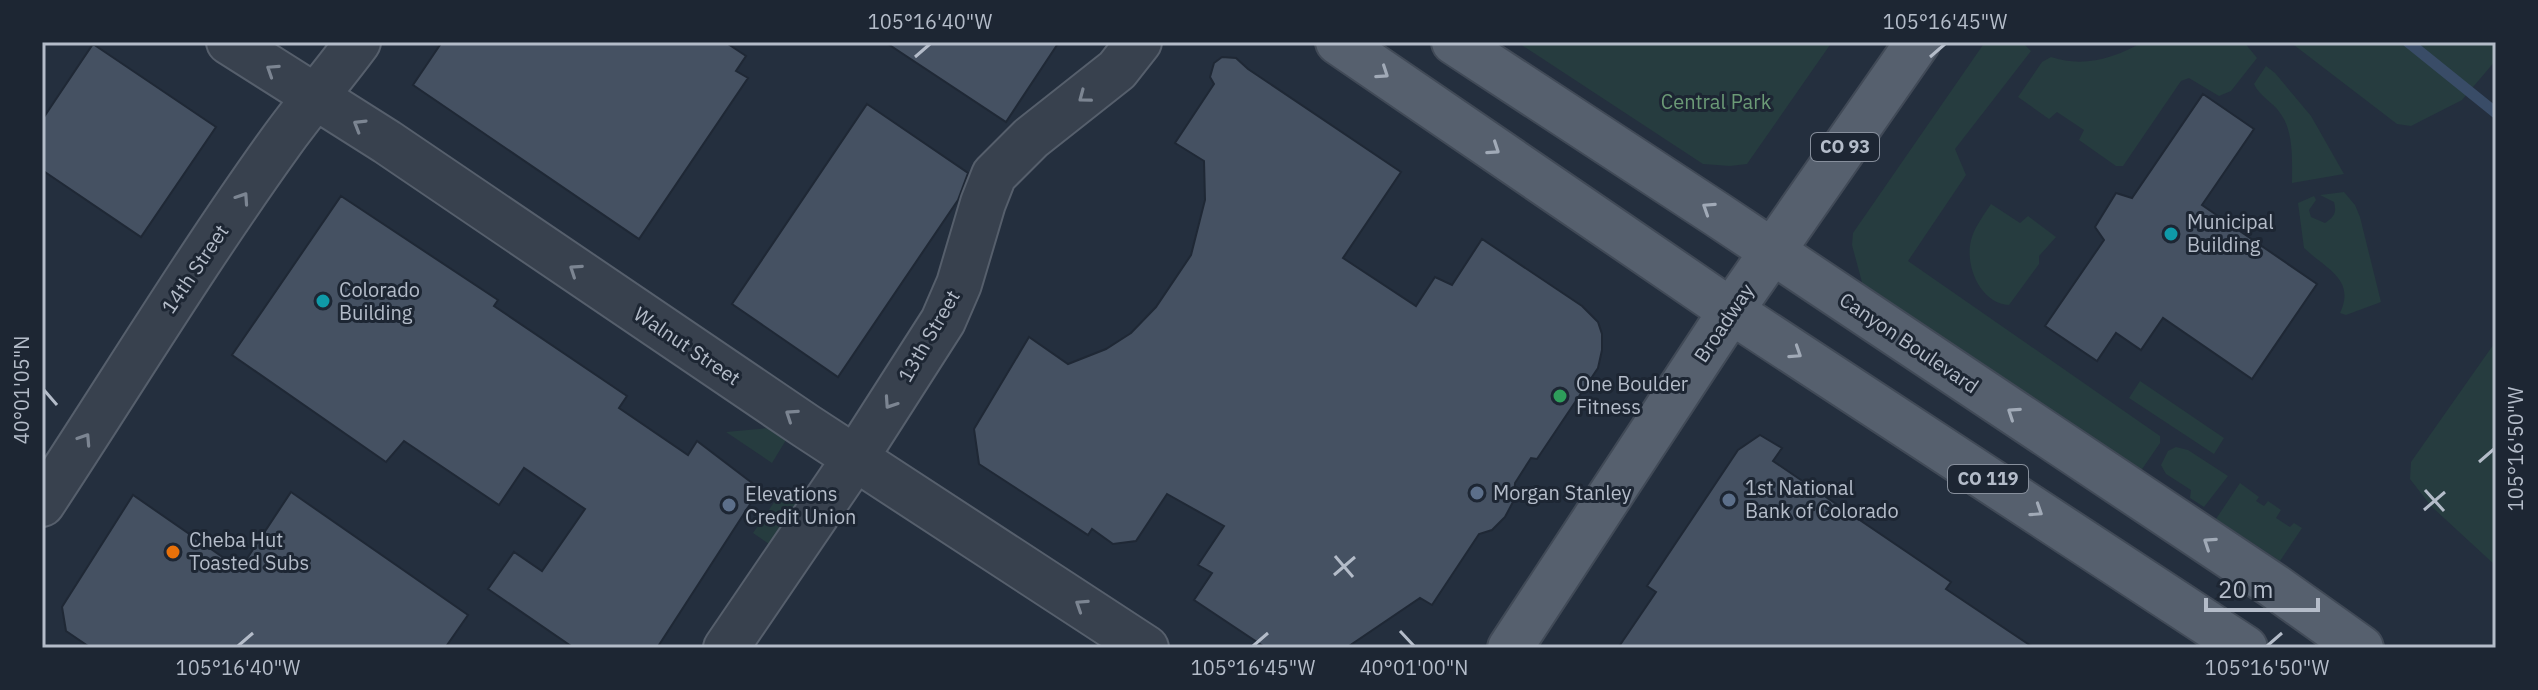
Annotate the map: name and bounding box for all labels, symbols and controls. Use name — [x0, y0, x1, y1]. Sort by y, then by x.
text: 105°16'40"W — [868, 8, 993, 35]
text: 105°16'45"W — [1883, 8, 2008, 35]
one-way arrow — [1375, 63, 1389, 78]
one-way arrow — [266, 65, 280, 80]
one-way arrow — [1078, 87, 1093, 101]
park label: Central Park — [1661, 88, 1772, 115]
one-way arrow — [353, 119, 368, 135]
road number: CO 93 — [1811, 133, 1879, 161]
one-way arrow — [1485, 139, 1499, 154]
one-way arrow — [233, 192, 248, 207]
one-way arrow — [1702, 202, 1716, 217]
place label: Municipal Building — [2187, 208, 2274, 258]
street label: 14th Street — [155, 219, 234, 319]
marker: Municipal Building — [2162, 225, 2180, 243]
one-way arrow — [569, 265, 584, 280]
place label: Colorado Building — [339, 276, 420, 326]
street label: Broadway — [1687, 278, 1760, 367]
street label: 13th Street — [891, 285, 966, 387]
street label: Canyon Boulevard — [1834, 286, 1984, 399]
marker: Colorado Building — [314, 292, 332, 310]
street label: Walnut Street — [629, 300, 746, 391]
text: 40°01'05"N — [8, 336, 35, 444]
one-way arrow — [1788, 344, 1802, 359]
place label: One Boulder Fitness — [1576, 370, 1688, 420]
text: 105°16'50"W — [2502, 386, 2529, 511]
marker: One Boulder Fitness — [1551, 387, 1569, 405]
one-way arrow — [885, 394, 900, 408]
one-way arrow — [2007, 408, 2021, 423]
one-way arrow — [785, 410, 799, 425]
one-way arrow — [75, 433, 90, 447]
road number: CO 119 — [1948, 465, 2028, 493]
place label: 1st National Bank of Colorado — [1745, 474, 1899, 524]
place label: Morgan Stanley — [1493, 479, 1632, 506]
place label: Elevations Credit Union — [745, 480, 856, 530]
marker: Morgan Stanley — [1468, 484, 1486, 502]
marker: 1st National Bank of Colorado — [1720, 491, 1738, 509]
marker: Elevations Credit Union — [720, 496, 738, 514]
one-way arrow — [2028, 502, 2043, 517]
place label: Cheba Hut Toasted Subs — [189, 526, 309, 576]
one-way arrow — [2203, 538, 2218, 553]
marker: Cheba Hut Toasted Subs — [164, 543, 182, 561]
scale bar — [2206, 562, 2318, 612]
text: 20 m — [2218, 573, 2273, 605]
one-way arrow — [1075, 600, 1090, 615]
text: 105°16'40"W — [176, 654, 301, 681]
text: 105°16'45"W — [1191, 654, 1316, 681]
text: 40°01'00"N — [1360, 654, 1468, 681]
text: 105°16'50"W — [2205, 654, 2330, 681]

